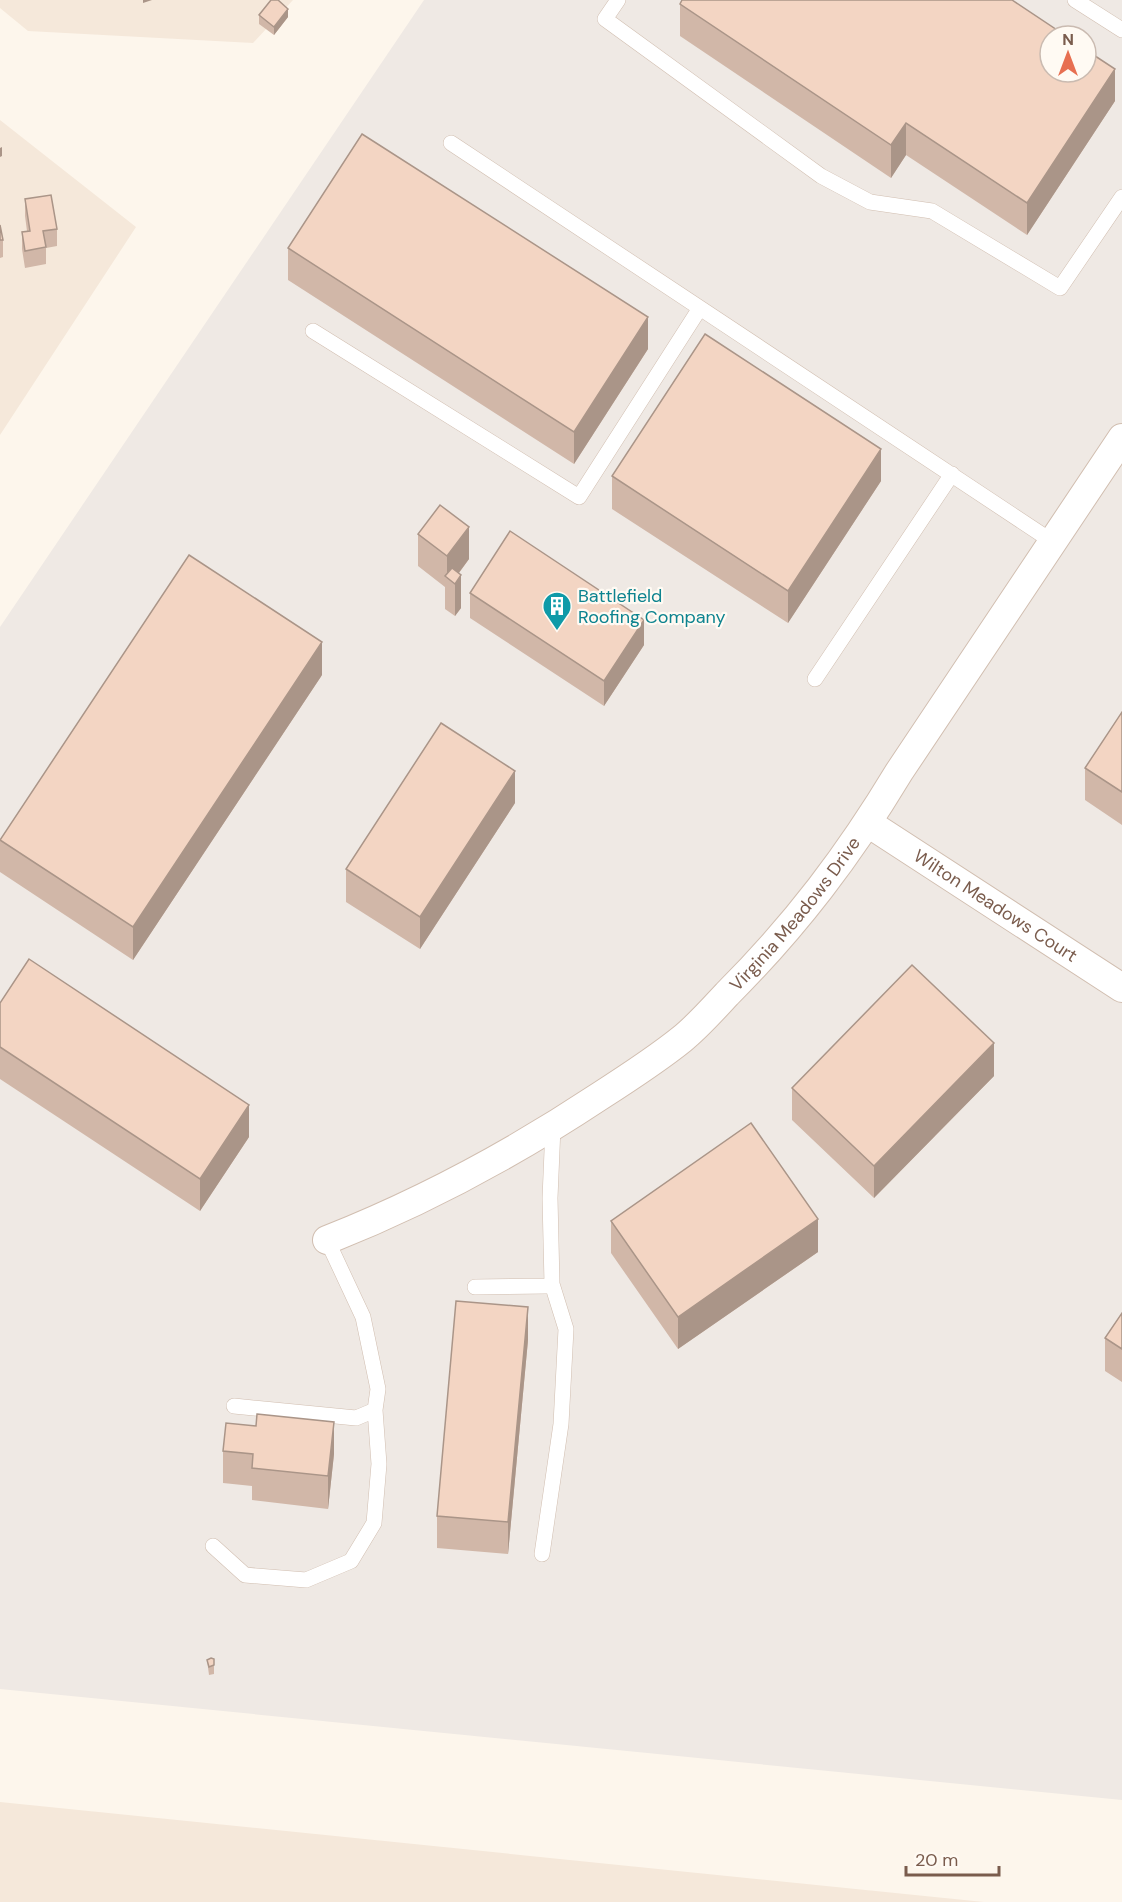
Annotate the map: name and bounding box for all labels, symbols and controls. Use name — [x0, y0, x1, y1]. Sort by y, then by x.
north arrow — [1038, 24, 1098, 84]
text: N — [1062, 29, 1074, 50]
place label: Battlefield Roofing Company — [578, 584, 726, 629]
building icon: Battlefield Roofing Company — [541, 590, 573, 632]
street label: Virginia Meadows Drive — [724, 832, 866, 996]
street label: Wilton Meadows Court — [909, 844, 1082, 968]
scale bar — [906, 1839, 999, 1877]
text: 20 m — [915, 1848, 958, 1872]

